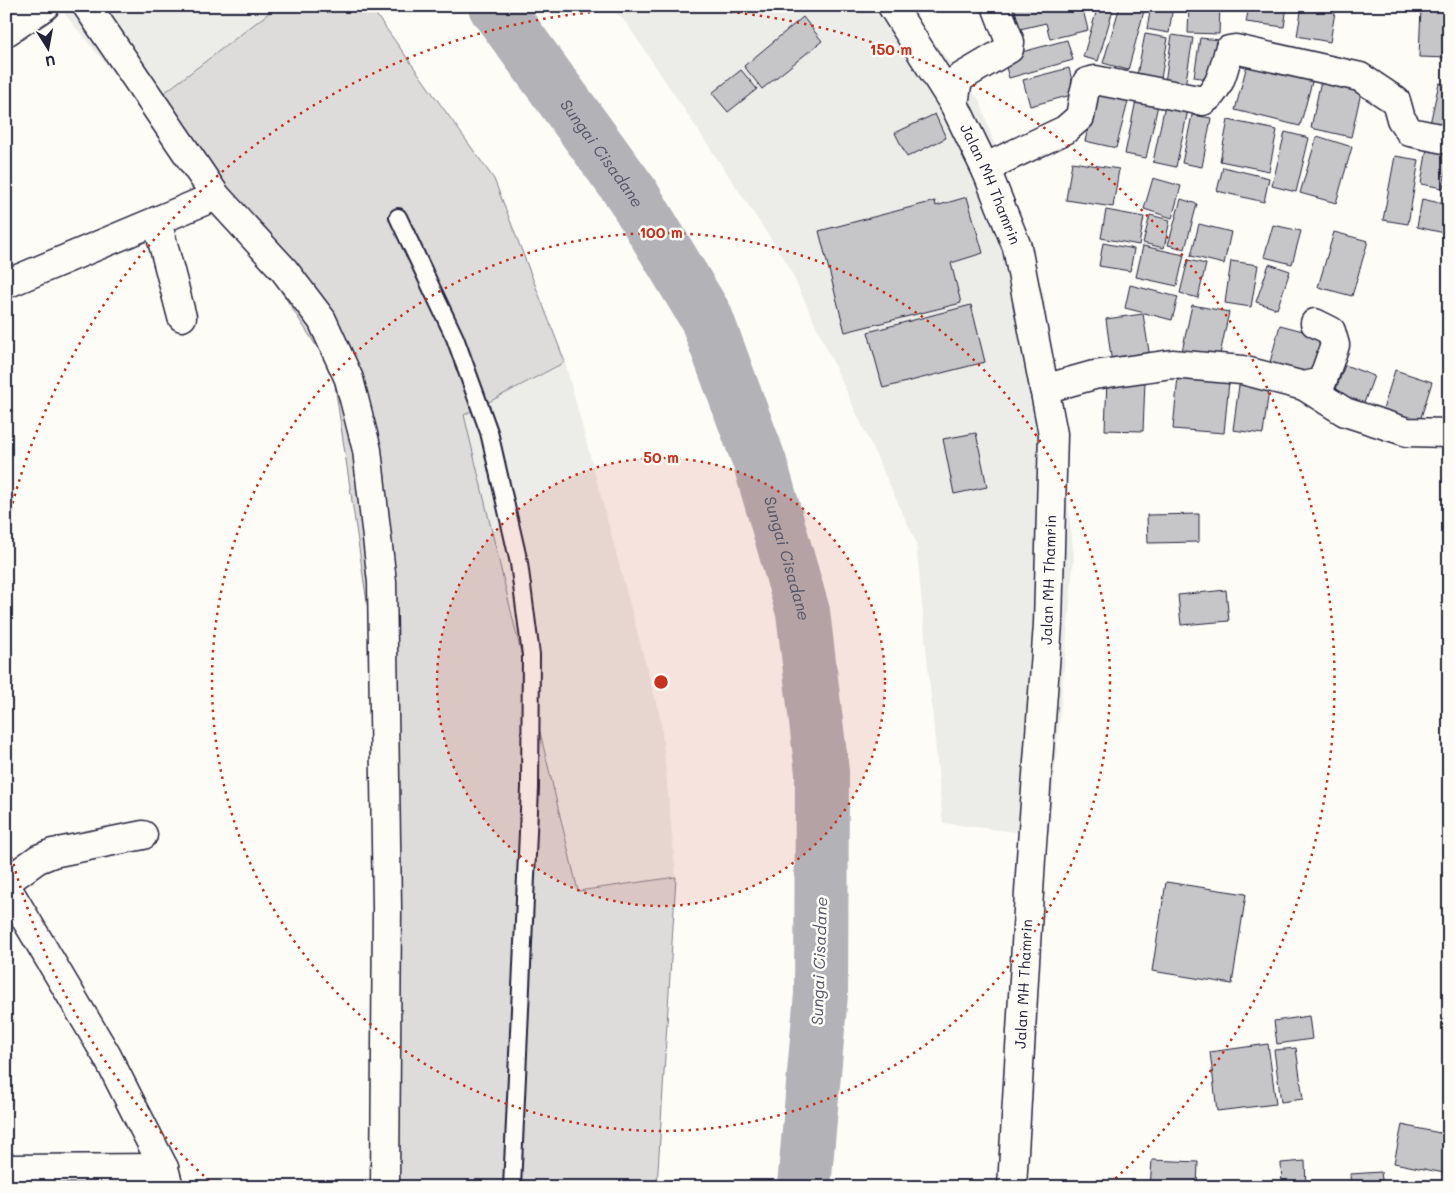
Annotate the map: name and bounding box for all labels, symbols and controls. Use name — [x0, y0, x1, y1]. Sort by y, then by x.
north arrow — [22, 22, 72, 72]
text: 150 m — [870, 39, 912, 59]
text: U — [44, 51, 57, 72]
water label: Sungai Cisadane — [556, 95, 649, 211]
street label: Jalan MH Thamrin — [956, 120, 1026, 247]
text: 100 m — [639, 222, 683, 242]
text: 50 m — [643, 447, 679, 467]
water label: Sungai Cisadane — [760, 493, 815, 622]
street label: Jalan MH Thamrin — [1036, 515, 1060, 645]
centre of rings — [652, 673, 670, 691]
water label: Sungai Cisadane — [806, 896, 831, 1026]
street label: Jalan MH Thamrin — [1010, 919, 1036, 1049]

